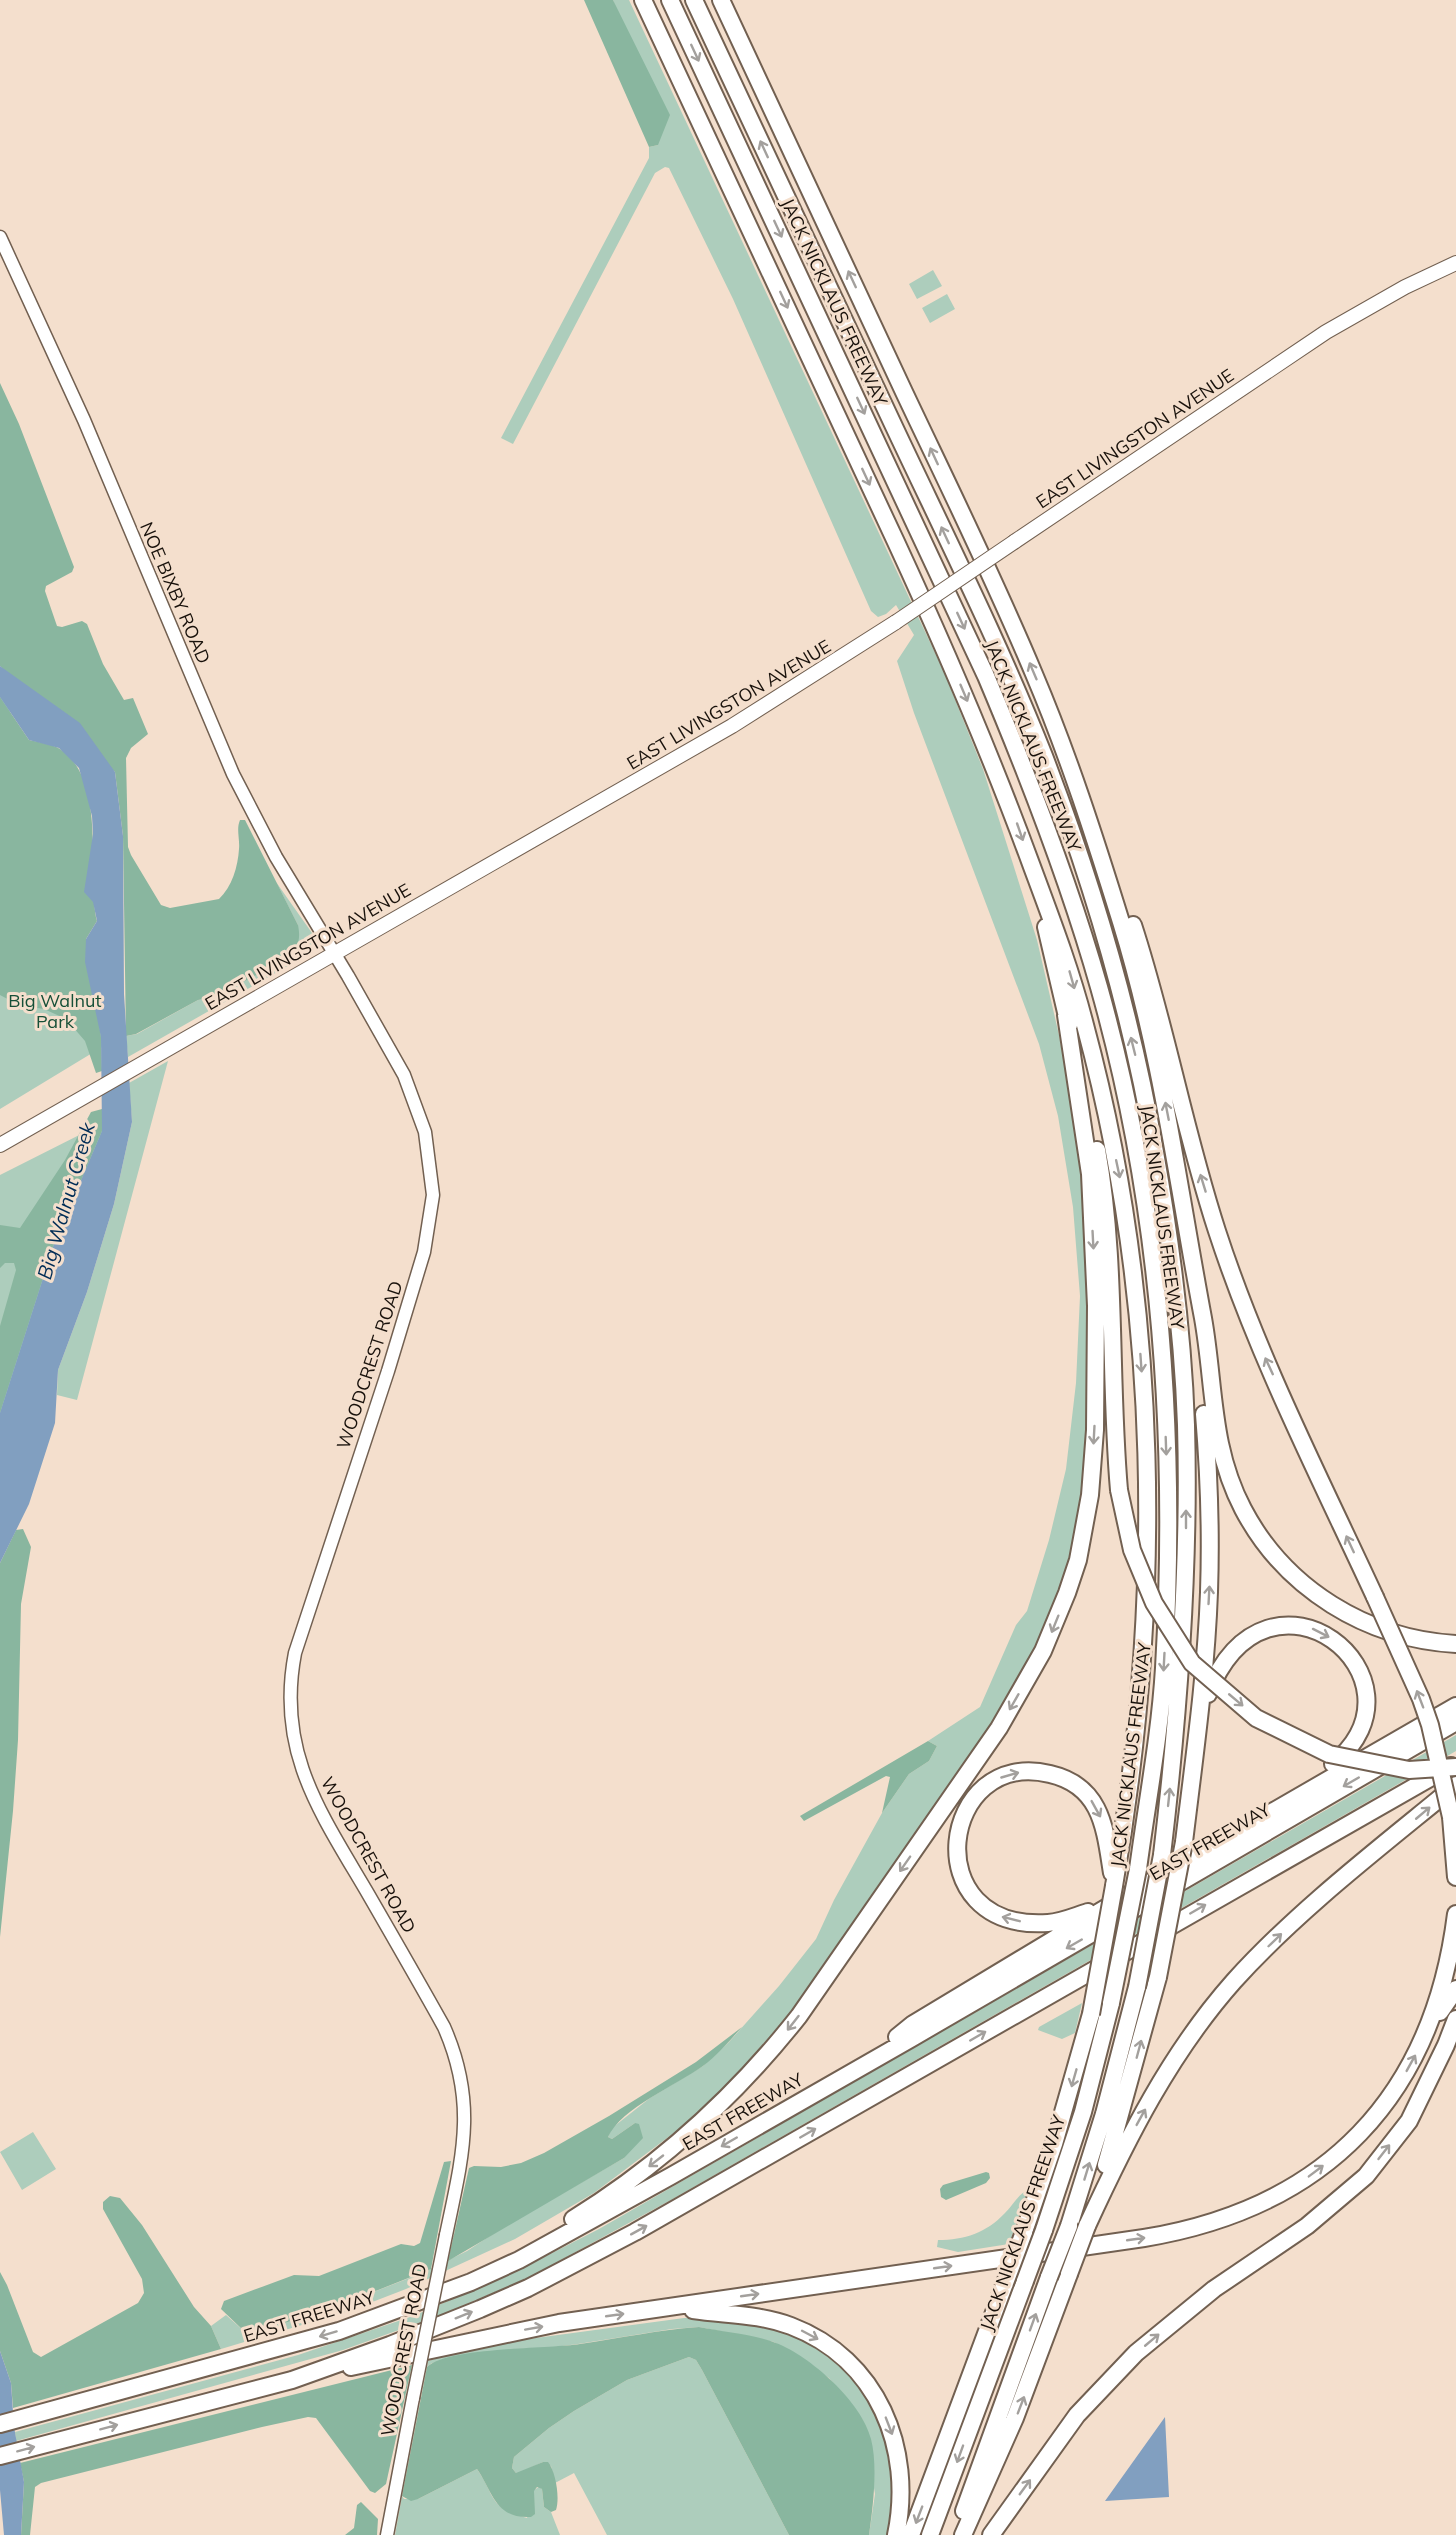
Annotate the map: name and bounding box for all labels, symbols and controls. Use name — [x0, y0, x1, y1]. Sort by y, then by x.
one-way arrow — [689, 43, 701, 61]
one-way arrow — [758, 141, 770, 159]
street label: JACK NICKLAUS FREEWAY — [776, 194, 893, 410]
one-way arrow — [772, 220, 784, 238]
one-way arrow — [845, 271, 857, 289]
one-way arrow — [778, 291, 790, 309]
street label: EAST LIVINGSTON AVENUE — [1031, 364, 1238, 514]
one-way arrow — [855, 396, 867, 414]
one-way arrow — [928, 447, 940, 465]
one-way arrow — [861, 467, 873, 485]
street label: NOE BIXBY ROAD — [135, 519, 216, 667]
one-way arrow — [939, 526, 951, 544]
one-way arrow — [956, 611, 967, 629]
street label: EAST LIVINGSTON AVENUE — [623, 634, 835, 775]
street label: JACK NICKLAUS FREEWAY — [980, 637, 1087, 856]
one-way arrow — [1027, 663, 1038, 681]
one-way arrow — [959, 683, 970, 701]
one-way arrow — [1015, 822, 1026, 841]
street label: EAST LIVINGSTON AVENUE — [201, 878, 415, 1015]
one-way arrow — [1067, 970, 1078, 989]
park label: Big Walnut Park — [8, 989, 102, 1033]
one-way arrow — [1126, 1037, 1138, 1056]
one-way arrow — [1162, 1102, 1173, 1122]
street label: JACK NICKLAUS FREEWAY — [1135, 1103, 1190, 1332]
water label: Big Walnut Creek — [31, 1119, 100, 1282]
one-way arrow — [1112, 1159, 1124, 1178]
one-way arrow — [1197, 1174, 1208, 1193]
one-way arrow — [1087, 1229, 1098, 1249]
street label: WOODCREST ROAD — [331, 1278, 408, 1452]
one-way arrow — [1136, 1352, 1147, 1372]
one-way arrow — [1262, 1358, 1274, 1376]
one-way arrow — [1089, 1424, 1100, 1444]
one-way arrow — [1160, 1436, 1172, 1456]
one-way arrow — [1180, 1509, 1192, 1529]
one-way arrow — [1344, 1535, 1356, 1553]
one-way arrow — [1203, 1585, 1214, 1605]
one-way arrow — [1049, 1614, 1060, 1633]
one-way arrow — [1311, 1628, 1329, 1639]
street label: JACK NICKLAUS FREEWAY — [1105, 1640, 1156, 1869]
one-way arrow — [1158, 1652, 1169, 1672]
one-way arrow — [1414, 1690, 1425, 1709]
one-way arrow — [1008, 1693, 1020, 1710]
one-way arrow — [1228, 1693, 1243, 1707]
one-way arrow — [1000, 1769, 1019, 1780]
street label: WOODCREST ROAD — [316, 1772, 421, 1937]
one-way arrow — [1343, 1777, 1360, 1789]
one-way arrow — [1164, 1788, 1175, 1807]
street label: EAST FREEWAY — [1145, 1797, 1275, 1885]
one-way arrow — [1090, 1800, 1102, 1817]
one-way arrow — [1414, 1806, 1430, 1819]
one-way arrow — [899, 1855, 911, 1871]
one-way arrow — [1189, 1903, 1206, 1915]
one-way arrow — [1002, 1912, 1021, 1924]
one-way arrow — [1267, 1933, 1282, 1947]
one-way arrow — [1066, 1939, 1083, 1951]
one-way arrow — [787, 2015, 800, 2031]
one-way arrow — [968, 2030, 986, 2041]
one-way arrow — [1134, 2040, 1145, 2059]
one-way arrow — [1405, 2055, 1417, 2072]
street label: EAST FREEWAY — [678, 2067, 808, 2155]
one-way arrow — [1068, 2068, 1079, 2087]
one-way arrow — [1135, 2109, 1147, 2126]
street label: JACK NICKLAUS FREEWAY — [975, 2111, 1071, 2334]
one-way arrow — [799, 2127, 816, 2139]
one-way arrow — [721, 2137, 738, 2149]
one-way arrow — [1378, 2145, 1391, 2161]
one-way arrow — [648, 2154, 664, 2167]
one-way arrow — [1082, 2162, 1093, 2181]
one-way arrow — [1308, 2164, 1324, 2177]
one-way arrow — [630, 2224, 647, 2236]
one-way arrow — [1126, 2234, 1145, 2245]
street label: WOODCREST ROAD — [375, 2262, 432, 2438]
one-way arrow — [933, 2262, 952, 2273]
street label: EAST FREEWAY — [241, 2285, 378, 2347]
one-way arrow — [740, 2290, 759, 2301]
one-way arrow — [454, 2309, 473, 2320]
one-way arrow — [605, 2310, 625, 2321]
one-way arrow — [1028, 2313, 1039, 2332]
one-way arrow — [523, 2322, 543, 2333]
one-way arrow — [319, 2329, 338, 2340]
one-way arrow — [800, 2330, 818, 2341]
one-way arrow — [1144, 2333, 1159, 2347]
one-way arrow — [1016, 2396, 1027, 2415]
one-way arrow — [885, 2416, 896, 2435]
one-way arrow — [99, 2421, 118, 2433]
one-way arrow — [16, 2443, 35, 2454]
one-way arrow — [954, 2444, 965, 2463]
one-way arrow — [1019, 2480, 1031, 2496]
one-way arrow — [912, 2505, 923, 2524]

